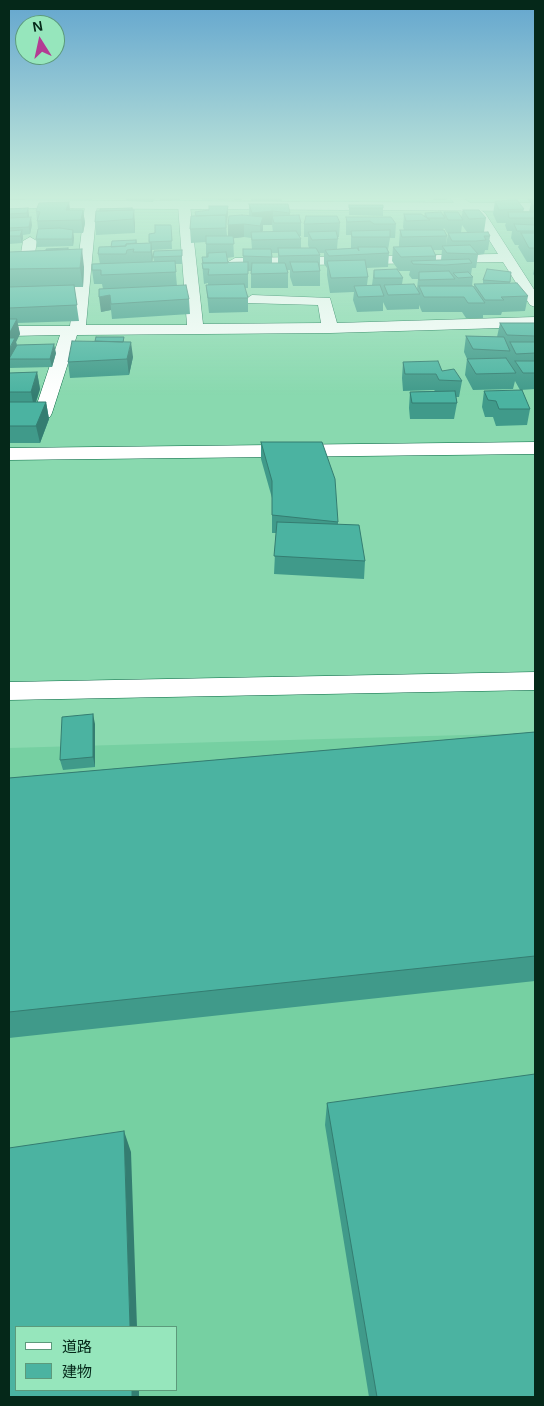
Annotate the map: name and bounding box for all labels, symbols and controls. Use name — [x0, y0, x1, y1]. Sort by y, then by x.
north arrow — [15, 15, 65, 65]
text: N — [31, 17, 44, 35]
legend — [15, 1326, 178, 1391]
text: 道路 — [62, 1338, 92, 1355]
text: 建物 — [62, 1363, 92, 1380]

